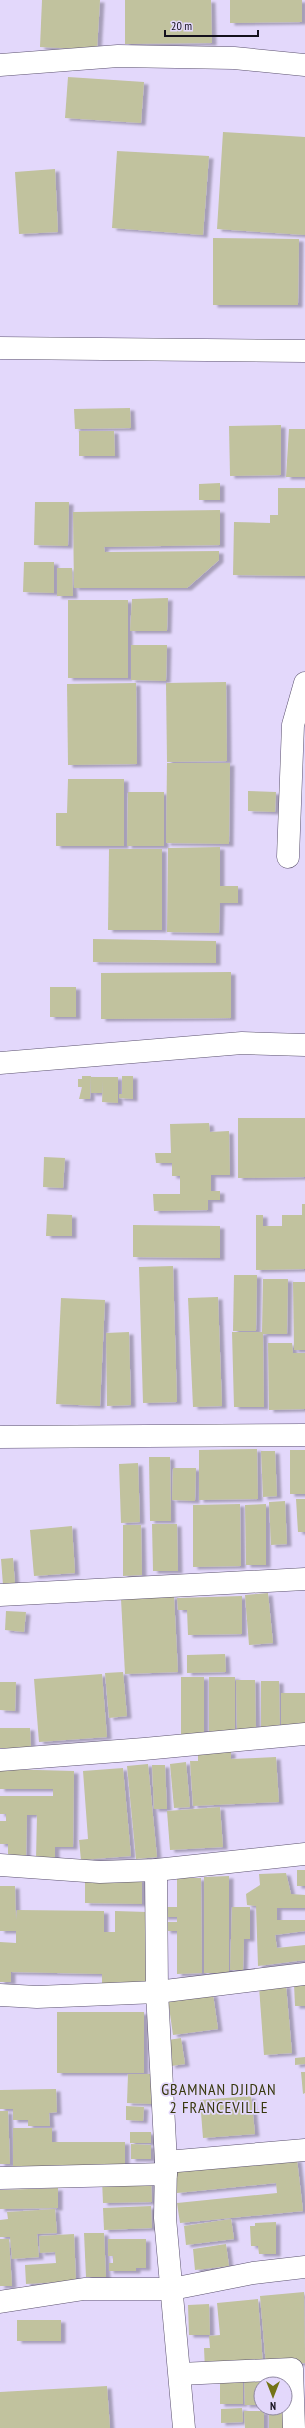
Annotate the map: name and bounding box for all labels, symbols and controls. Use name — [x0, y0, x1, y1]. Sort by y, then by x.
scale bar — [165, 12, 258, 38]
text: 20 m — [171, 18, 192, 33]
district label: GBAMNAN DJIDAN 2 FRANCEVILLE — [161, 2079, 277, 2117]
north arrow — [253, 2376, 293, 2416]
text: N — [270, 2399, 276, 2413]

